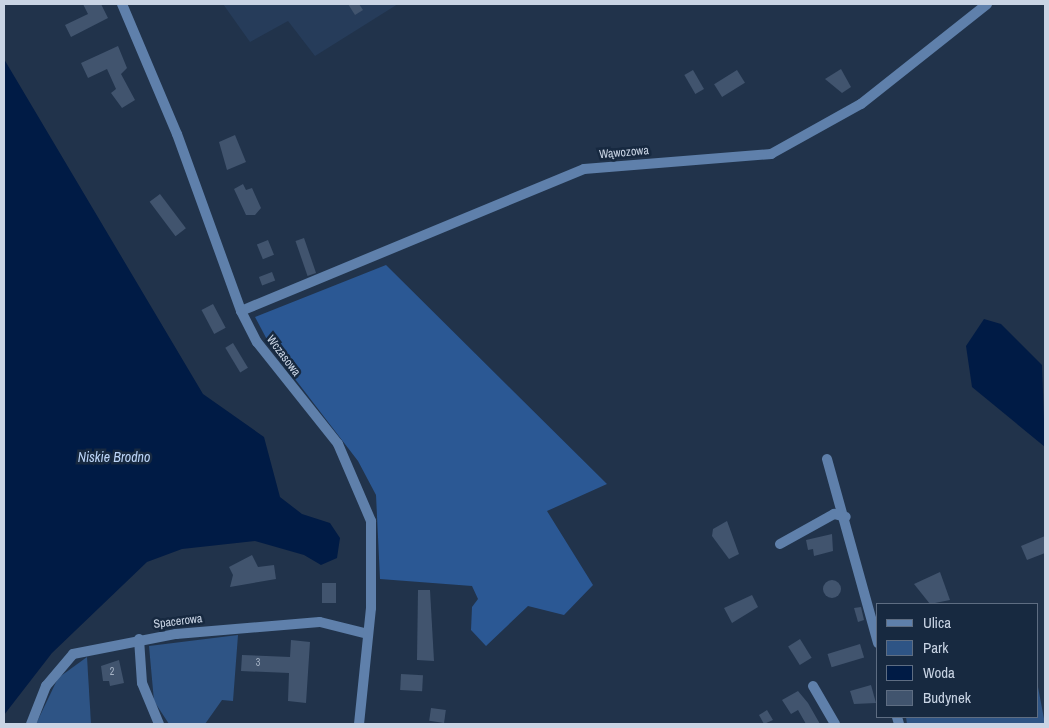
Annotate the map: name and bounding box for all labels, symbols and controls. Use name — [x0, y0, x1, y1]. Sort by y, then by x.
street label: Wąwozowa — [598, 144, 650, 162]
street label: Wczasowa — [263, 333, 303, 379]
water label: Niskie Brodno — [78, 449, 150, 465]
legend — [876, 603, 1039, 718]
street label: Spacerowa — [153, 612, 203, 632]
text: Ulica — [923, 612, 951, 633]
text: Park — [923, 637, 948, 658]
house number: 3 — [256, 657, 260, 669]
text: Woda — [923, 662, 955, 683]
house number: 2 — [110, 666, 114, 678]
text: Budynek — [923, 687, 971, 708]

